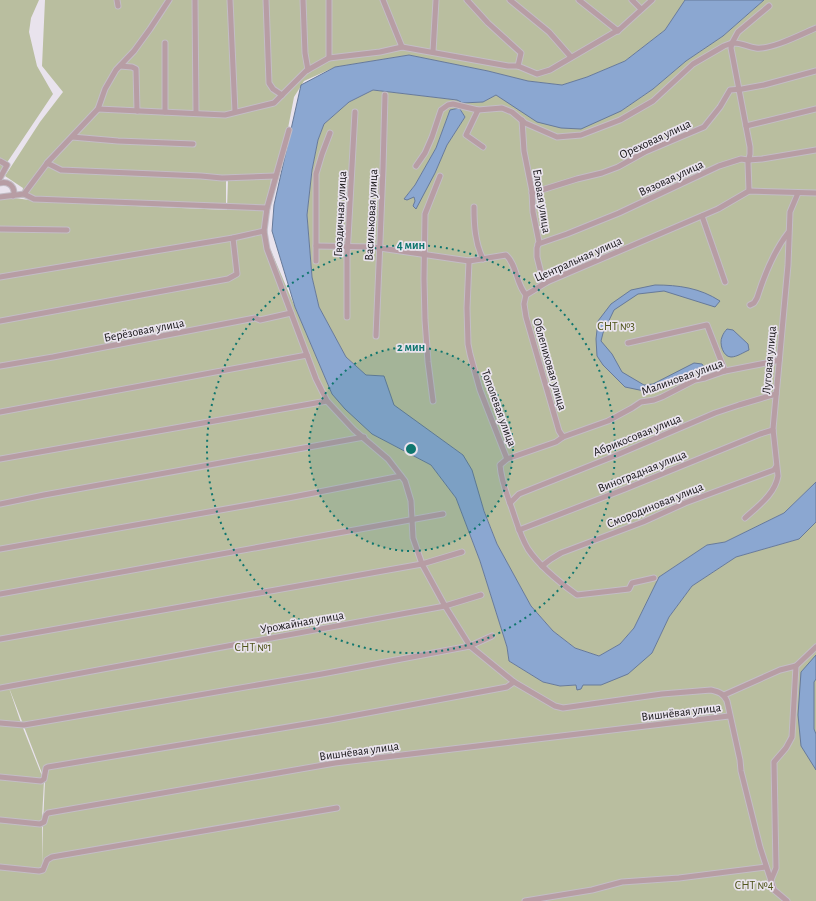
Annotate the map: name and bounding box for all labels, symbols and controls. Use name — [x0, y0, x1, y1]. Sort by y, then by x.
street label: Ореховая улица — [617, 117, 694, 162]
street label: Вязовая улица — [637, 158, 706, 199]
street label: Васильковая улица — [363, 168, 380, 261]
street label: Еловая улица — [530, 168, 553, 235]
street label: Гвоздичная улица — [332, 170, 349, 257]
street label: Центральная улица — [532, 234, 624, 285]
text: 4 мин — [397, 239, 425, 251]
street label: Берёзовая улица — [103, 316, 186, 345]
street label: Облепиховая улица — [530, 316, 569, 412]
park label: СНТ №3 — [597, 320, 635, 332]
street label: Луговая улица — [760, 325, 779, 395]
text: 2 мин — [397, 341, 425, 353]
street label: Малиновая улица — [639, 356, 725, 398]
street label: Тополевая улица — [479, 368, 519, 449]
street label: Абрикосовая улица — [591, 412, 684, 459]
centre of rings — [404, 442, 418, 456]
street label: Виноградная улица — [596, 448, 689, 495]
street label: Смородиновая улица — [605, 480, 706, 531]
street label: Урожайная улица — [259, 609, 346, 636]
park label: СНТ №1 — [234, 641, 272, 653]
street label: Вишнёвая улица — [640, 701, 722, 724]
street label: Вишнёвая улица — [318, 739, 400, 764]
park label: СНТ №4 — [735, 879, 774, 891]

